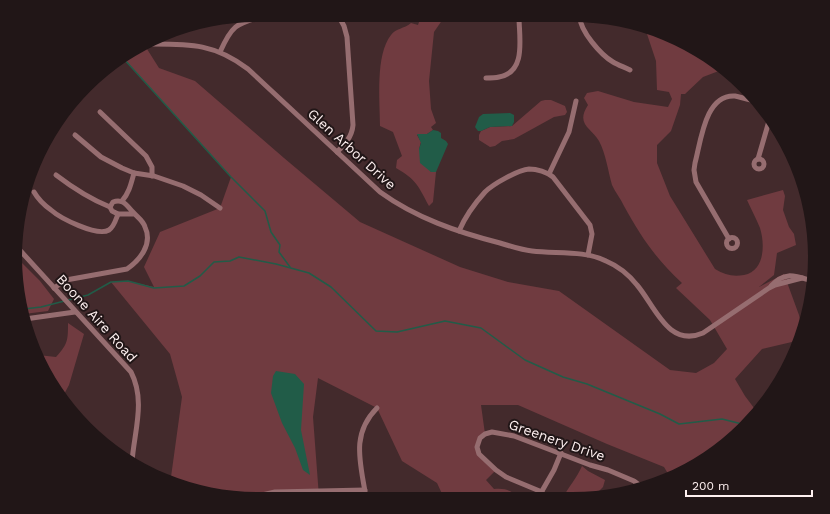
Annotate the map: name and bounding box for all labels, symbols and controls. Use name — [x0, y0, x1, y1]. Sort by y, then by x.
street label: Glen Arbor Drive — [305, 105, 399, 193]
street label: Boone Aire Road — [53, 271, 141, 365]
street label: Greenery Drive — [507, 416, 607, 464]
scale bar — [686, 472, 812, 498]
text: 200 m — [692, 479, 729, 493]

